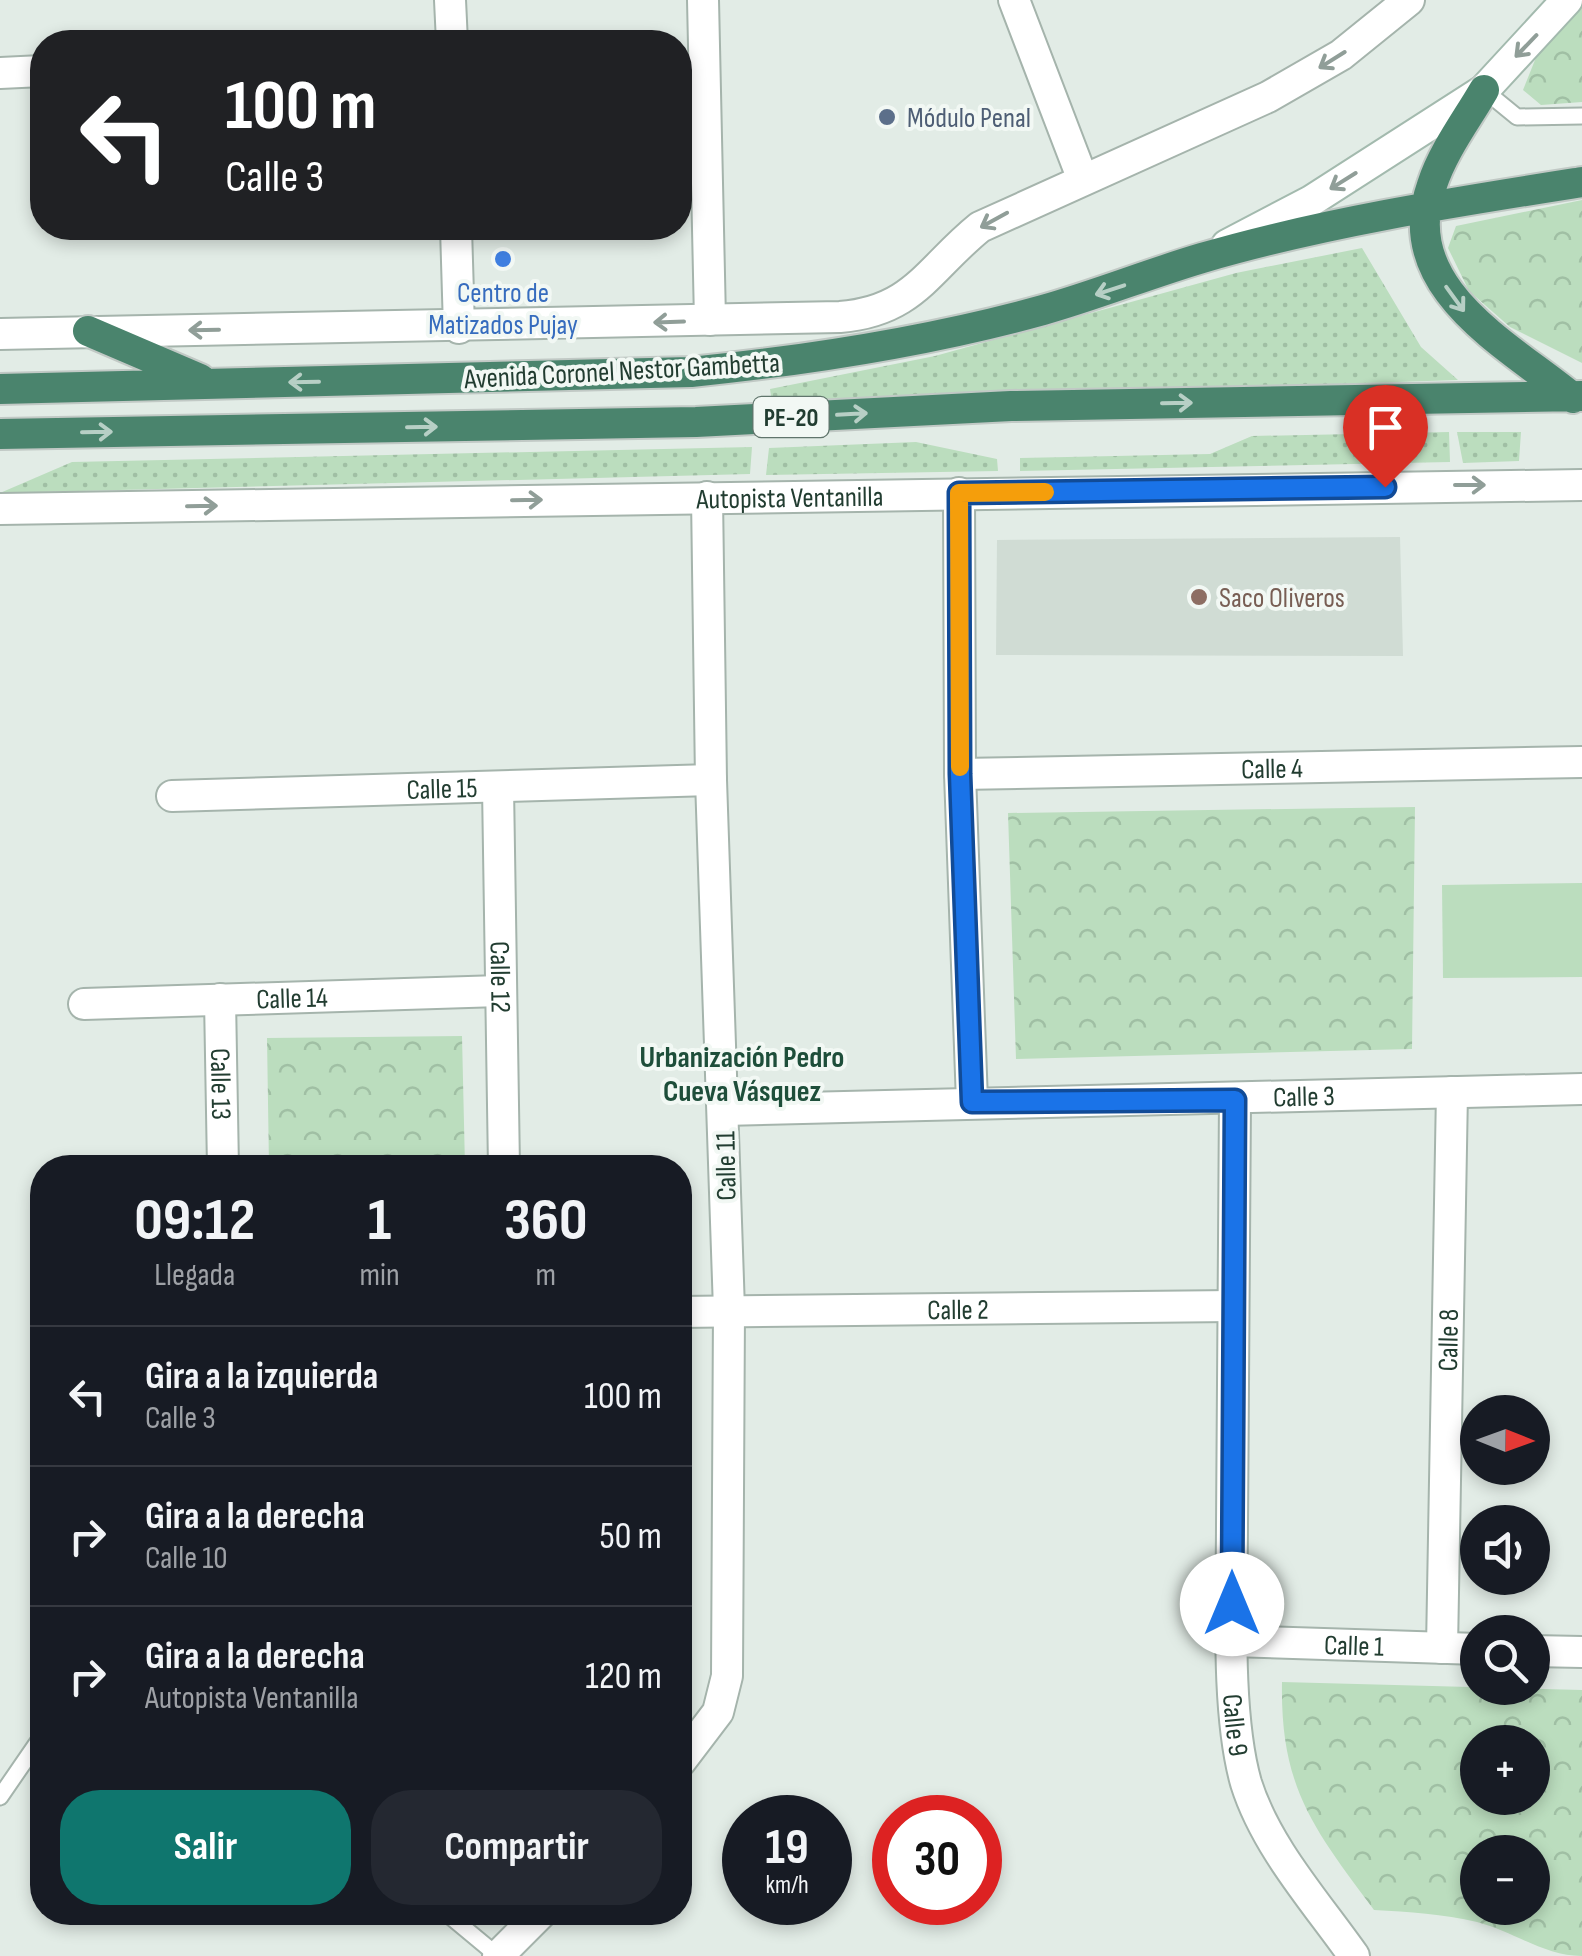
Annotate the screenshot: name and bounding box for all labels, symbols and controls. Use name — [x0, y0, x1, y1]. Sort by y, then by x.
one-way arrow — [1515, 34, 1539, 58]
one-way arrow — [1318, 49, 1347, 70]
text: 100 m — [225, 65, 376, 149]
icon: left — [60, 70, 190, 200]
place label: Módulo Penal — [907, 102, 1031, 135]
marker: Módulo Penal — [876, 106, 898, 128]
text: Calle 3 — [225, 150, 324, 205]
one-way arrow — [1329, 171, 1358, 192]
one-way arrow — [980, 210, 1010, 230]
marker: Centro de Matizados Pujay — [492, 248, 514, 270]
place label: Centro de Matizados Pujay — [428, 277, 578, 342]
one-way arrow — [1094, 282, 1126, 300]
one-way arrow — [1445, 285, 1466, 312]
one-way arrow — [653, 312, 685, 331]
one-way arrow — [189, 320, 222, 340]
street label: Avenida Coronel Nestor Gambetta — [463, 347, 781, 396]
one-way arrow — [288, 372, 320, 391]
pin — [1343, 385, 1428, 488]
one-way arrow — [1160, 394, 1192, 412]
road number: PE-20 — [754, 397, 828, 437]
icon: arrive — [1358, 400, 1413, 455]
one-way arrow — [836, 404, 868, 423]
one-way arrow — [406, 418, 438, 436]
one-way arrow — [81, 423, 113, 442]
one-way arrow — [1453, 476, 1485, 495]
street label: Autopista Ventanilla — [695, 481, 884, 516]
one-way arrow — [510, 490, 543, 510]
one-way arrow — [186, 496, 218, 516]
place label: Saco Oliveros — [1219, 582, 1345, 615]
marker: Saco Oliveros — [1188, 586, 1210, 608]
street label: Calle 4 — [1241, 752, 1303, 787]
street label: Calle 15 — [406, 772, 478, 807]
street label: Calle 12 — [482, 941, 517, 1013]
street label: Calle 14 — [256, 981, 329, 1017]
district label: Urbanización Pedro Cueva Vásquez — [640, 1040, 844, 1110]
street label: Calle 13 — [203, 1048, 237, 1120]
street label: Calle 3 — [1273, 1080, 1335, 1115]
street label: Calle 11 — [709, 1131, 744, 1201]
text: 09:12 — [134, 1185, 255, 1257]
text: 1 — [368, 1185, 391, 1257]
text: 360 — [504, 1185, 588, 1257]
text: Llegada — [154, 1256, 235, 1295]
text: min — [360, 1256, 400, 1295]
text: m — [536, 1256, 556, 1295]
street label: Calle 2 — [927, 1294, 989, 1327]
street label: Calle 8 — [1432, 1309, 1466, 1372]
text: Gira a la izquierda — [145, 1354, 378, 1399]
icon: left — [60, 1369, 115, 1424]
text: 100 m — [584, 1374, 662, 1419]
north arrow — [1460, 1395, 1550, 1485]
map controls — [1460, 1395, 1550, 1925]
text: Calle 3 — [145, 1399, 216, 1438]
text: Gira a la derecha — [145, 1494, 365, 1539]
button: sound — [1460, 1505, 1550, 1595]
icon: right — [60, 1509, 115, 1564]
text: 50 m — [599, 1514, 662, 1559]
text: Calle 10 — [145, 1539, 228, 1578]
position arrow — [1180, 1552, 1284, 1656]
button: search — [1460, 1615, 1550, 1705]
street label: Calle 1 — [1323, 1629, 1385, 1664]
text: Gira a la derecha — [145, 1634, 365, 1679]
icon: right — [60, 1649, 115, 1704]
text: 120 m — [585, 1654, 662, 1699]
text: Autopista Ventanilla — [145, 1679, 359, 1718]
street label: Calle 9 — [1215, 1693, 1255, 1759]
button: + — [1460, 1725, 1550, 1815]
button: Salir — [60, 1790, 351, 1905]
button: Compartir — [371, 1790, 662, 1905]
speed limit sign: 30 — [872, 1795, 1002, 1925]
text: 19 — [765, 1818, 809, 1878]
button: − — [1460, 1835, 1550, 1925]
text: km/h — [765, 1870, 809, 1901]

